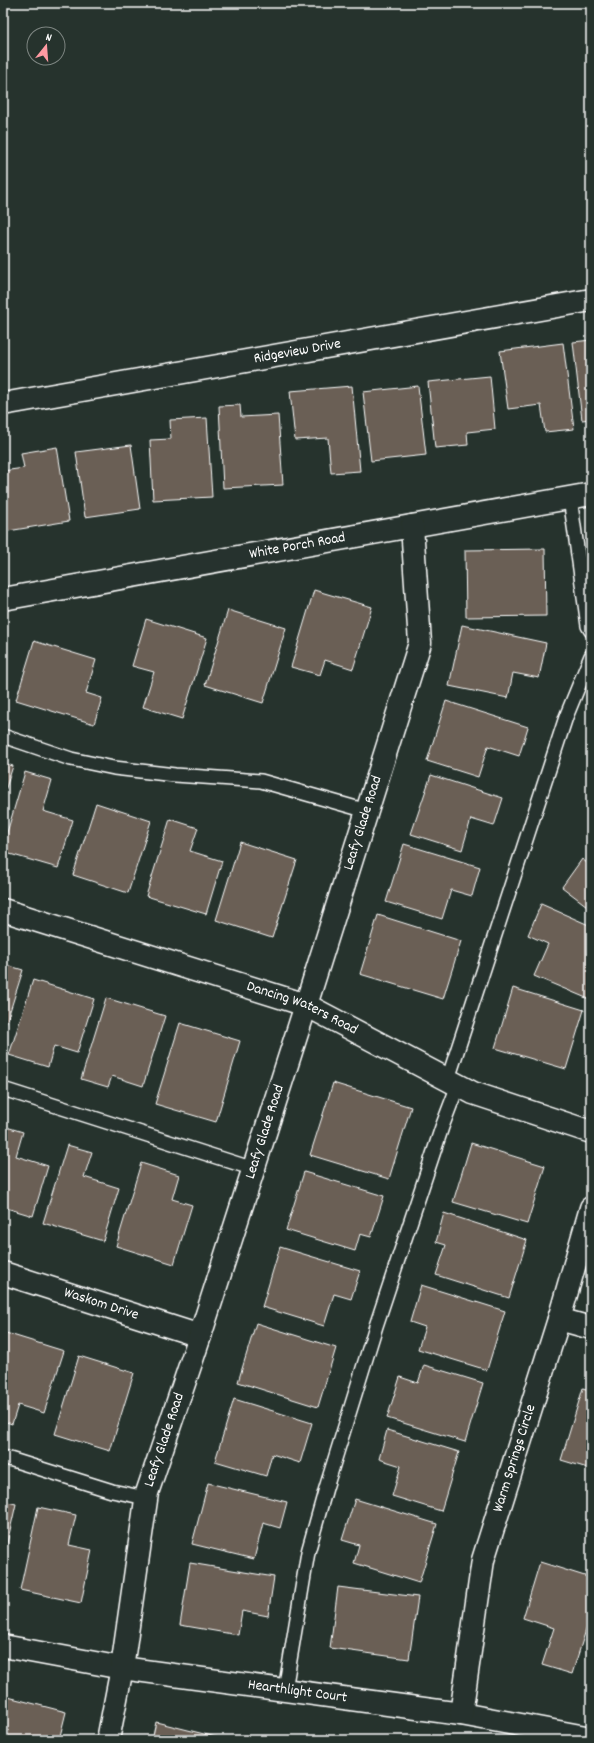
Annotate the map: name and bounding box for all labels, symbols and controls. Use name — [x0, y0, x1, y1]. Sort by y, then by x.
north arrow — [26, 26, 66, 66]
text: N — [43, 30, 54, 47]
street label: Ridgeview Drive — [252, 333, 343, 370]
street label: White Porch Road — [247, 527, 347, 566]
street label: Leafy Glade Road — [338, 773, 388, 873]
street label: Dancing Waters Road — [244, 976, 361, 1041]
street label: Leafy Glade Road — [240, 1082, 291, 1182]
street label: Waskom Drive — [61, 1282, 142, 1327]
street label: Leafy Glade Road — [139, 1390, 191, 1490]
street label: Warm Springs Circle — [488, 1401, 542, 1515]
street label: Hearthlight Court — [246, 1674, 349, 1709]

